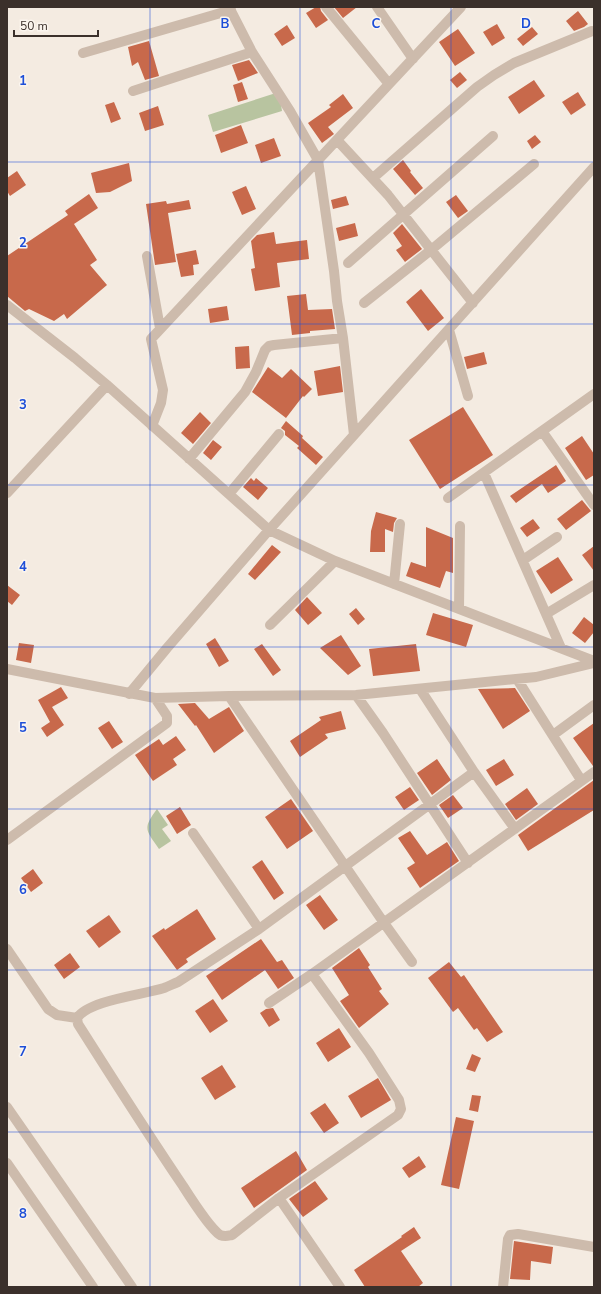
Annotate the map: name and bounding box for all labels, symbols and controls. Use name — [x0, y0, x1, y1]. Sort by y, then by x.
scale bar — [14, 12, 98, 38]
text: B — [221, 15, 230, 33]
text: C — [372, 15, 381, 33]
text: D — [521, 15, 531, 33]
text: 50 m — [20, 18, 48, 34]
text: 1 — [19, 72, 27, 90]
text: 2 — [19, 234, 27, 252]
text: 3 — [19, 396, 27, 414]
text: 4 — [19, 558, 27, 576]
text: 5 — [19, 719, 27, 737]
text: 6 — [19, 881, 27, 899]
text: 7 — [19, 1043, 27, 1061]
text: 8 — [19, 1205, 27, 1223]

